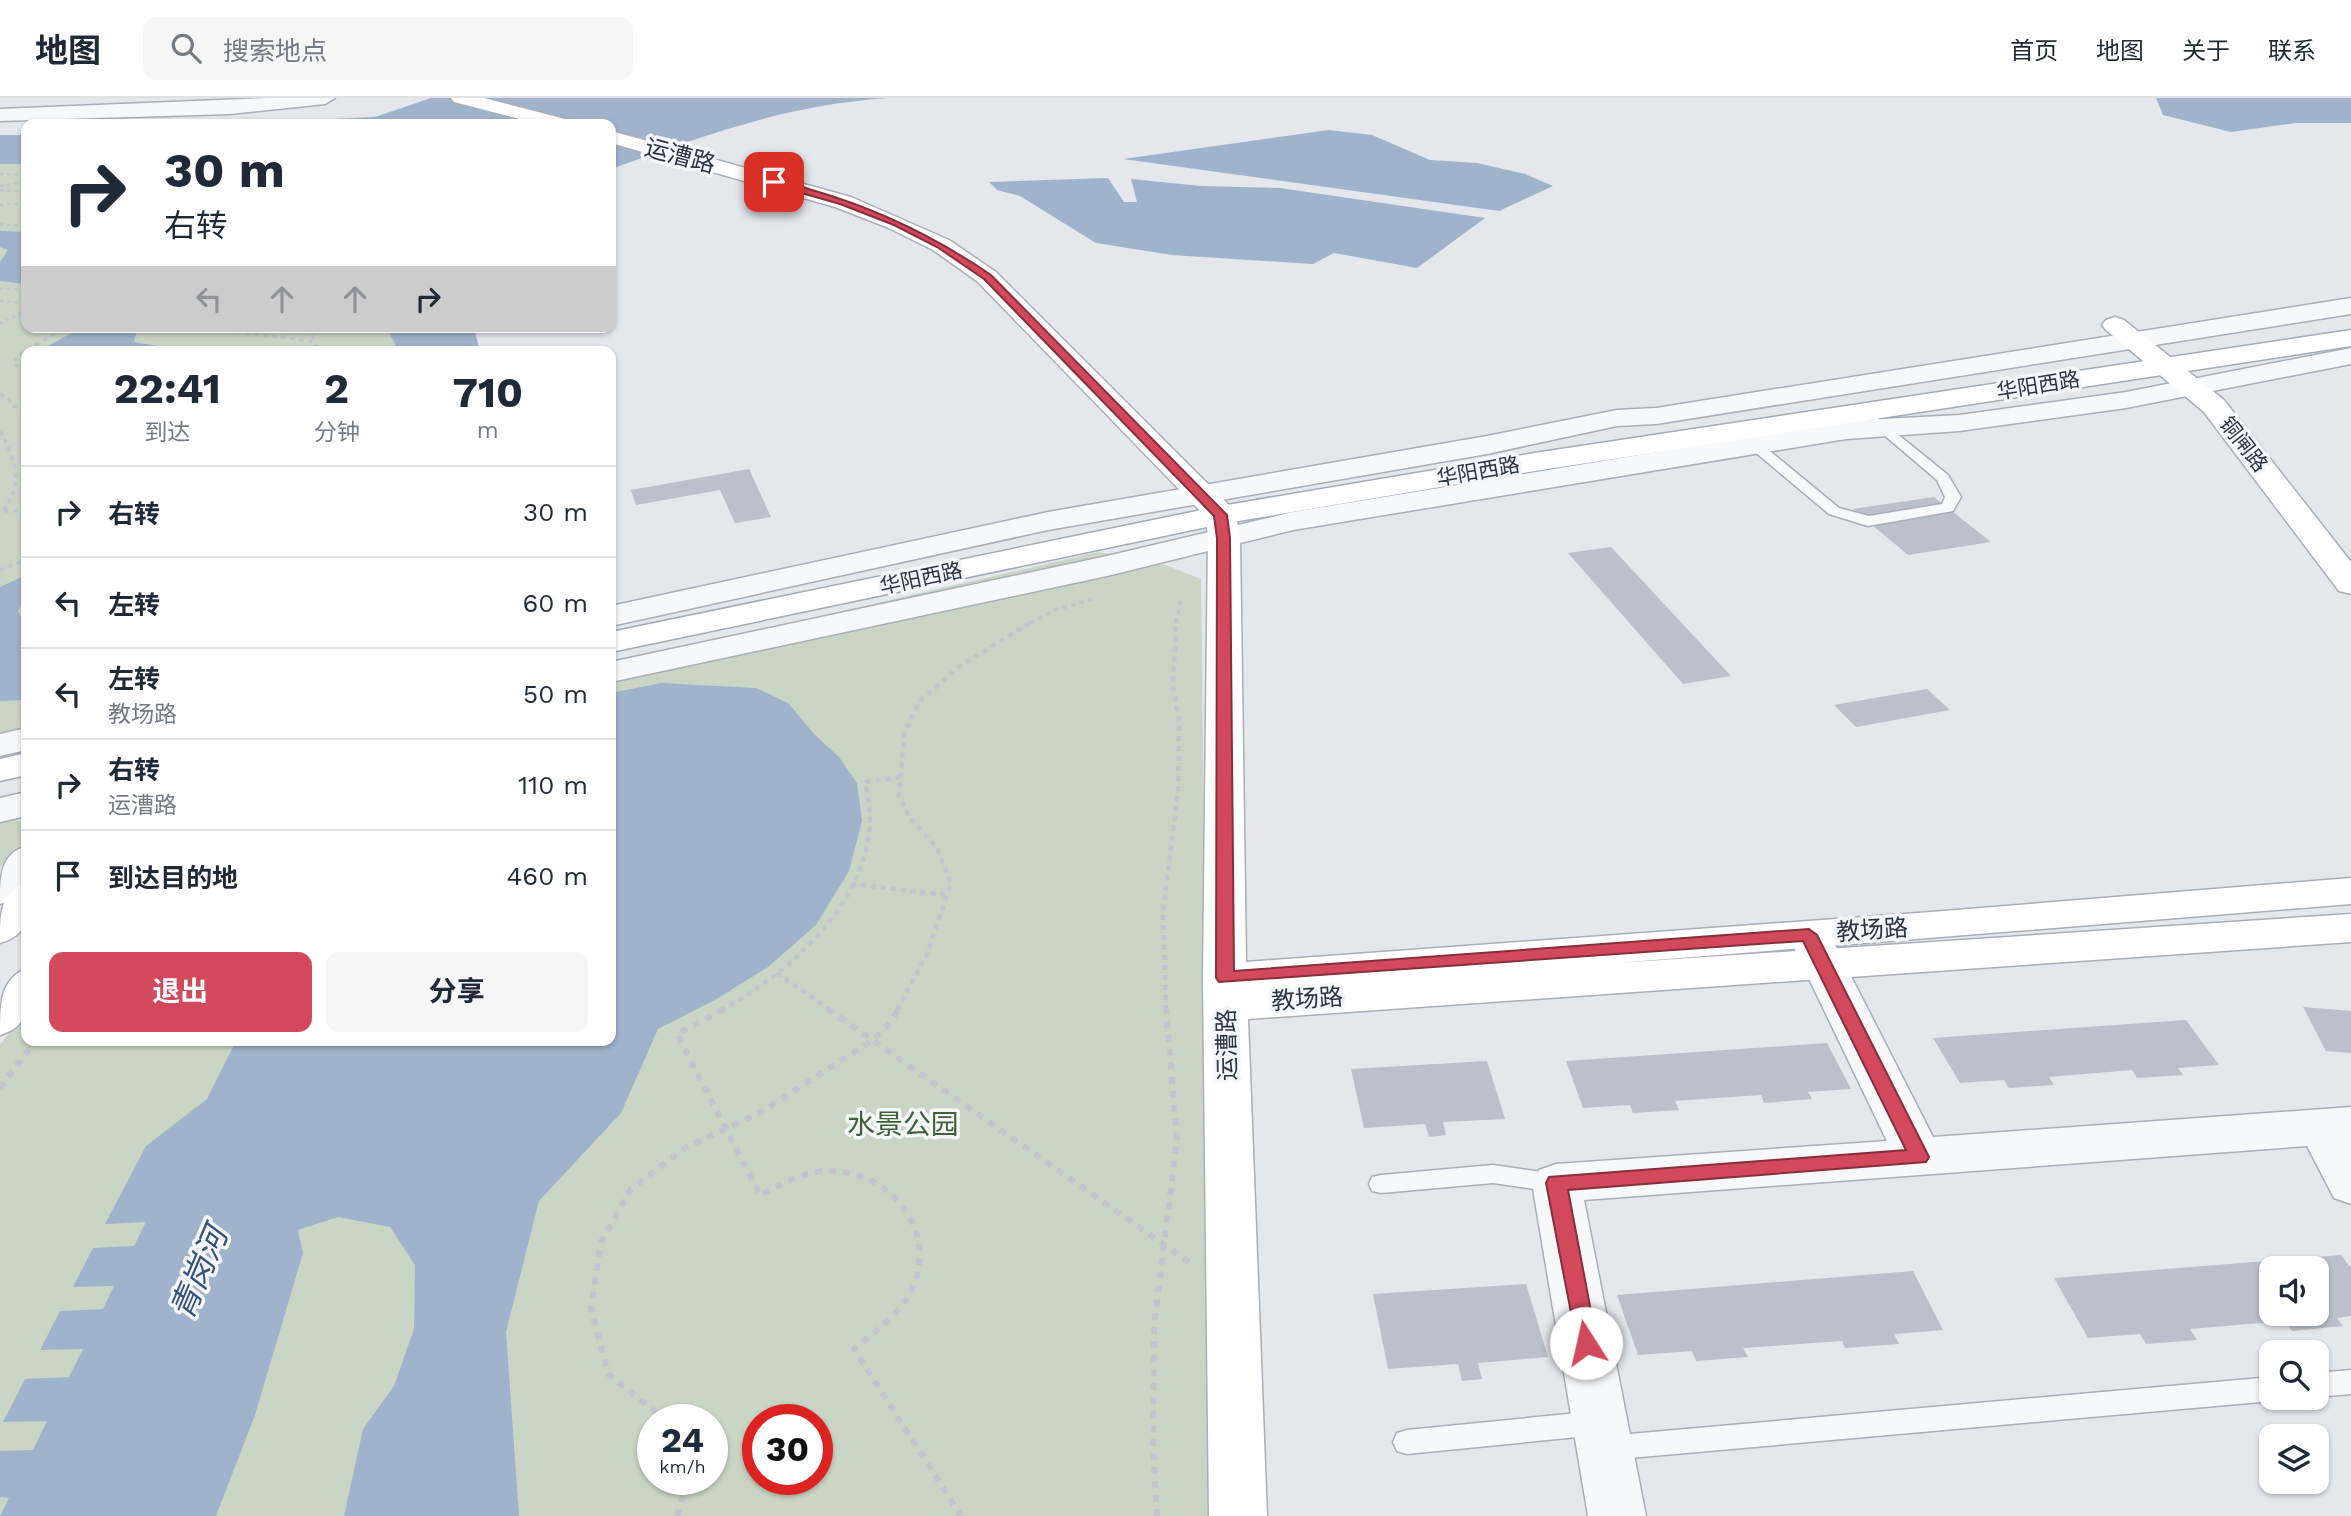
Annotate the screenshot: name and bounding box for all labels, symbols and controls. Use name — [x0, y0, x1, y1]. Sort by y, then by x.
search box — [143, 17, 633, 80]
icon: search — [167, 29, 205, 67]
text: 地图 — [35, 31, 101, 70]
text: 搜索地点 — [223, 36, 327, 66]
text: 首页 — [2010, 37, 2058, 65]
text: 地图 — [2096, 37, 2144, 65]
text: 关于 — [2182, 37, 2230, 65]
text: 联系 — [2268, 37, 2316, 65]
street label: 运漕路 — [642, 133, 718, 179]
text: 30 m — [164, 141, 285, 199]
icon: right — [49, 147, 140, 238]
pin — [744, 152, 804, 212]
icon: arrive — [755, 163, 793, 201]
text: 右转 — [164, 207, 228, 245]
icon: left — [190, 280, 228, 318]
icon: ahead — [263, 280, 301, 318]
icon: ahead — [336, 280, 374, 318]
icon: right — [409, 280, 447, 318]
text: 22:41 — [114, 364, 221, 413]
text: 2 — [324, 364, 349, 413]
street label: 华阳西路 — [1995, 366, 2081, 404]
text: 710 — [452, 368, 523, 417]
street label: 铜闸路 — [2215, 411, 2273, 477]
text: m — [477, 417, 499, 444]
text: 到达 — [144, 419, 190, 446]
text: 分钟 — [314, 419, 360, 446]
street label: 华阳西路 — [1434, 451, 1522, 491]
icon: right — [49, 493, 87, 531]
text: 30 m — [523, 497, 588, 527]
text: 右转 — [108, 499, 160, 529]
street label: 华阳西路 — [877, 557, 965, 599]
icon: left — [49, 584, 87, 622]
text: 60 m — [522, 588, 588, 618]
text: 左转 — [108, 590, 160, 620]
text: 左转 — [108, 664, 160, 694]
icon: left — [49, 675, 87, 713]
text: 50 m — [523, 679, 588, 709]
text: 教场路 — [108, 701, 177, 728]
text: 右转 — [108, 755, 160, 785]
icon: right — [49, 766, 87, 804]
text: 110 m — [518, 770, 588, 800]
text: 运漕路 — [108, 792, 177, 819]
icon: arrive — [49, 857, 87, 895]
text: 460 m — [506, 861, 588, 891]
text: 到达目的地 — [108, 863, 238, 893]
street label: 教场路 — [1835, 914, 1909, 946]
button: 退出 — [49, 952, 312, 1032]
button: 分享 — [326, 952, 588, 1032]
street label: 教场路 — [1270, 983, 1344, 1015]
street label: 运漕路 — [1212, 1009, 1242, 1081]
park label: 水景公园 — [847, 1108, 959, 1141]
water label: 青岗河 — [163, 1216, 238, 1325]
map controls — [2259, 1256, 2329, 1494]
button: sound — [2259, 1256, 2329, 1326]
position arrow — [1549, 1306, 1623, 1380]
button: search — [2259, 1340, 2329, 1410]
speed limit sign: 30 — [742, 1404, 833, 1495]
text: 24 — [661, 1419, 704, 1461]
button: layers — [2259, 1424, 2329, 1494]
text: km/h — [659, 1456, 706, 1477]

